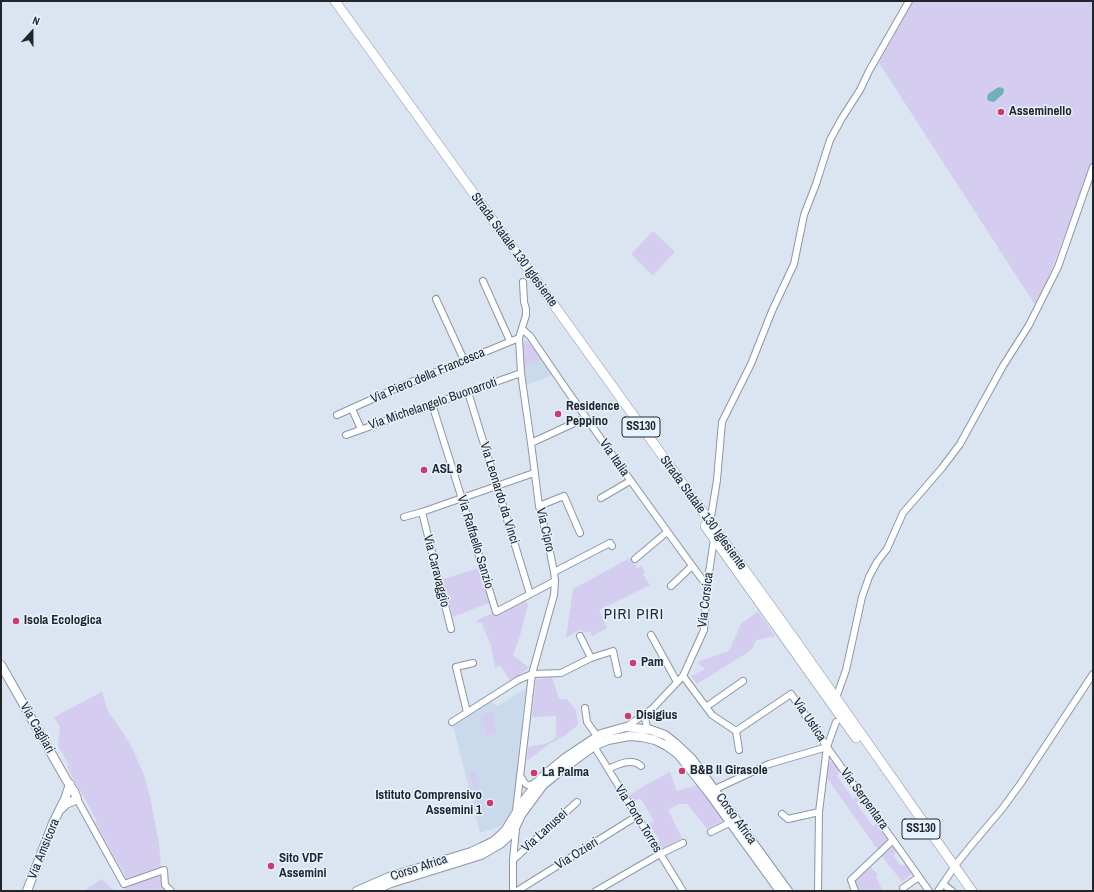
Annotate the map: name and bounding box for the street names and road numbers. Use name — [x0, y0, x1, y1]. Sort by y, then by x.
street label: Strada Statale 130 Iglesiente — [467, 190, 561, 310]
street label: Via Piero della Francesca — [369, 345, 487, 407]
street label: Via Michelangelo Buonarroti — [367, 375, 499, 433]
road number: SS130 — [622, 417, 660, 437]
street label: Via Italia — [596, 436, 632, 480]
street label: Via Leonardo da Vinci — [476, 440, 522, 546]
street label: Strada Statale 130 Iglesiente — [656, 453, 750, 573]
street label: Via Raffaello Sanzio — [453, 493, 497, 591]
street label: Via Cipro — [532, 506, 558, 554]
street label: Via Caravaggio — [419, 533, 453, 609]
street label: Via Corsica — [695, 572, 717, 628]
street label: Via Ustica — [789, 695, 829, 745]
street label: Via Cagliari — [16, 700, 58, 756]
street label: Via Serpentara — [837, 765, 891, 833]
street label: Via Porto Torres — [611, 782, 665, 856]
street label: Corso Africa — [712, 790, 760, 848]
street label: Via Lanusei — [519, 806, 571, 856]
street label: Via Amsicora — [25, 816, 63, 882]
road number: SS130 — [902, 819, 940, 839]
street label: Via Ozieri — [553, 835, 601, 873]
street label: Corso Africa — [388, 851, 450, 885]

